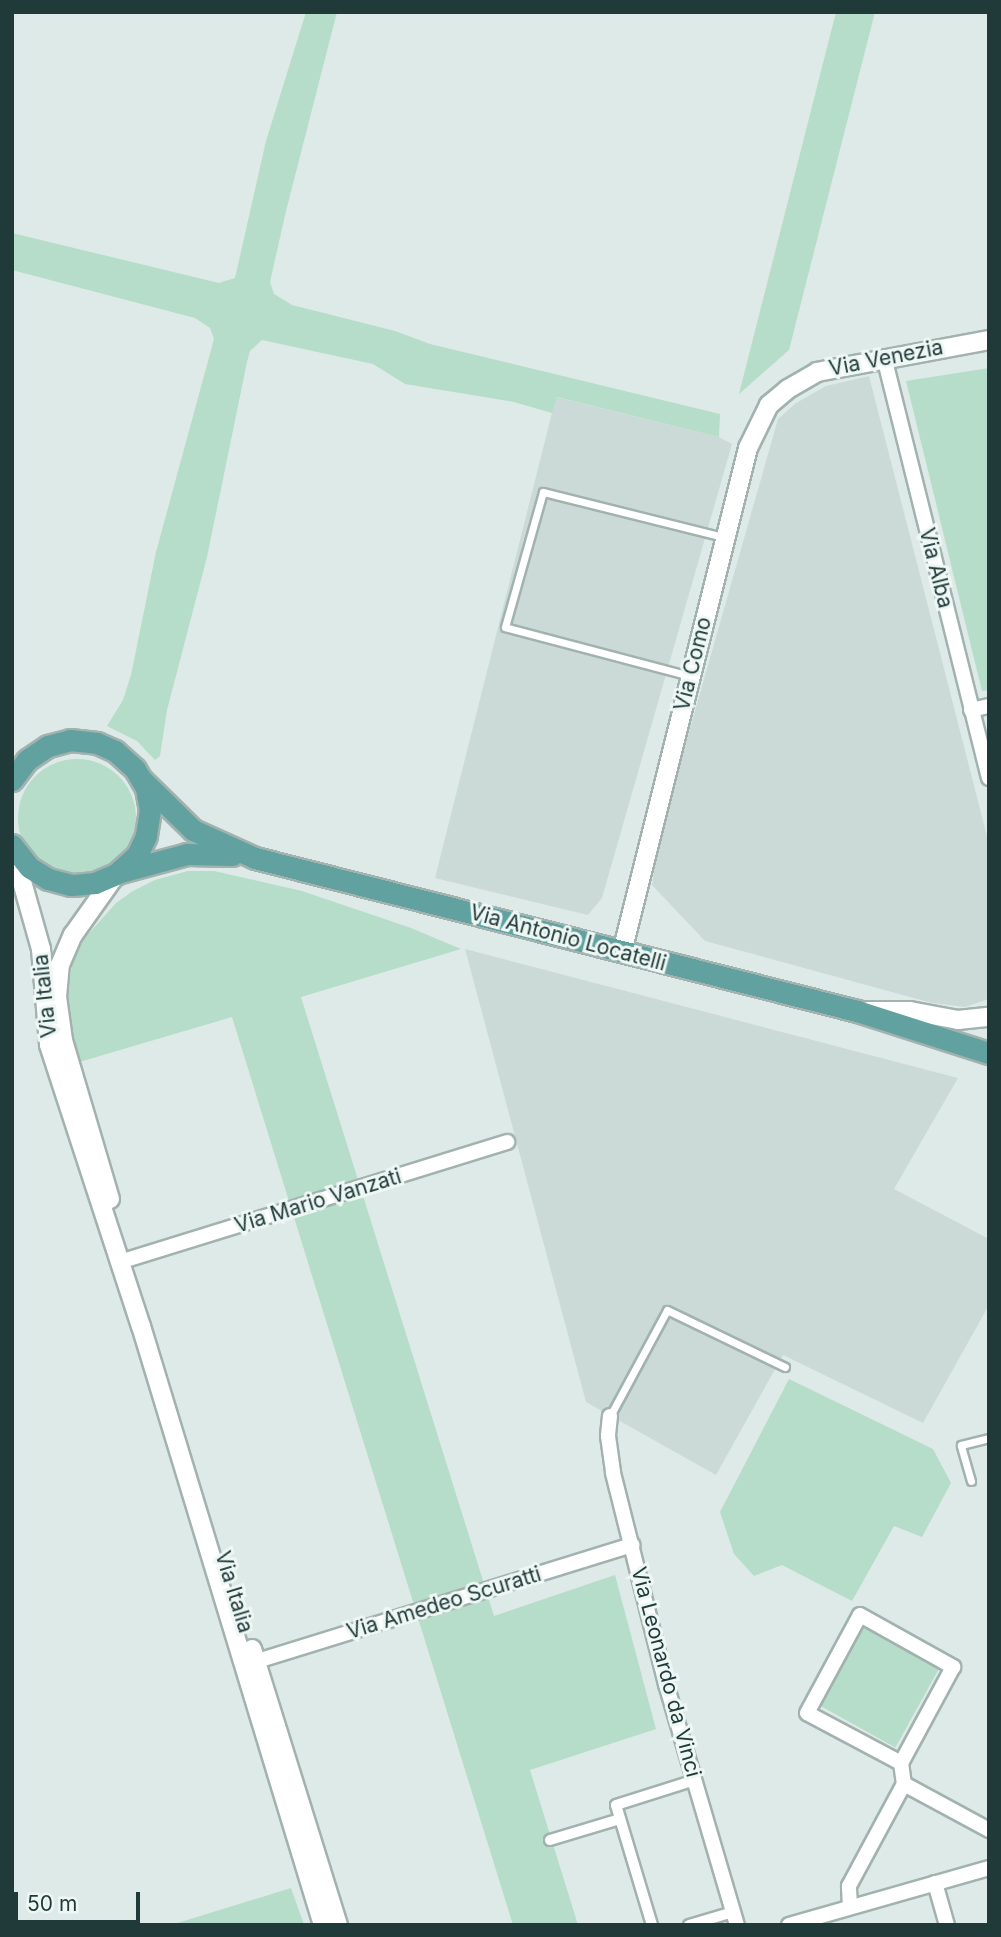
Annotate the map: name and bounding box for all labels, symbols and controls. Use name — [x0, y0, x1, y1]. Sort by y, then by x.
street label: Via Venezia — [827, 335, 945, 381]
street label: Via Alba — [914, 525, 958, 611]
street label: Via Como — [669, 614, 717, 714]
street label: Via Antonio Locatelli — [467, 900, 669, 976]
street label: Via Italia — [28, 953, 62, 1039]
street label: Via Mario Vanzati — [232, 1164, 404, 1238]
street label: Via Italia — [210, 1548, 258, 1636]
street label: Via Amedeo Scuratti — [344, 1561, 544, 1645]
street label: Via Leonardo da Vinci — [626, 1564, 706, 1780]
scale bar — [18, 1878, 144, 1922]
text: 50 m — [27, 1891, 77, 1916]

